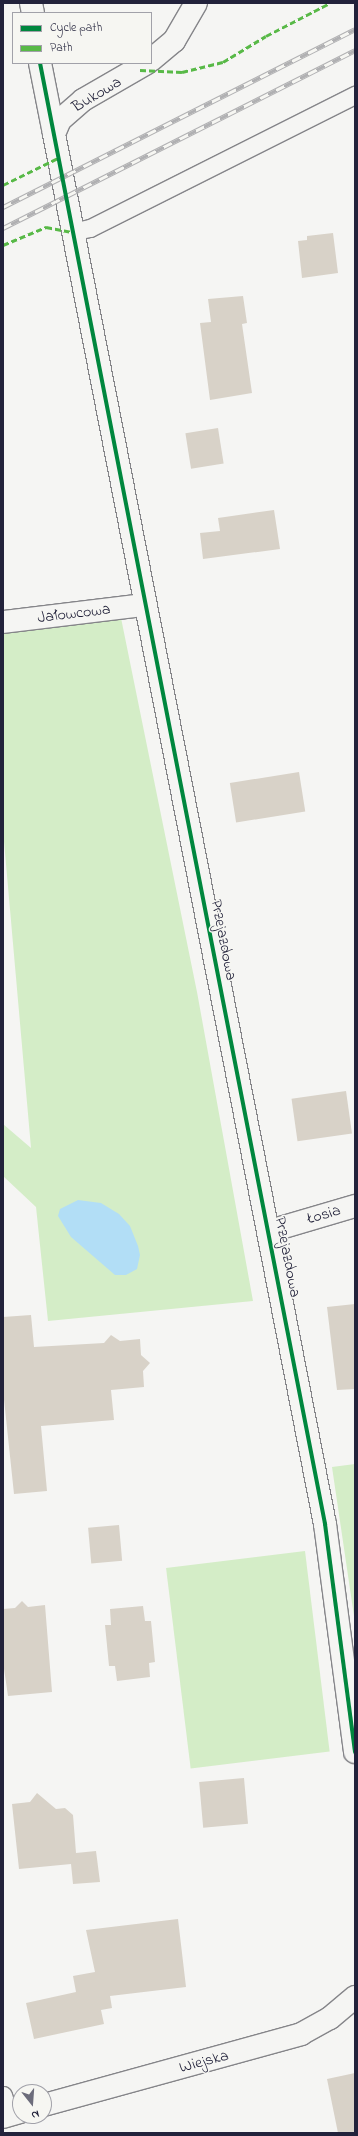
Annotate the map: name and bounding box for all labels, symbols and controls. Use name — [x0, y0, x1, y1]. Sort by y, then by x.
legend — [12, 12, 152, 64]
text: Cycle path — [50, 19, 102, 37]
text: Path — [50, 39, 72, 57]
street label: Bukowa — [69, 73, 125, 117]
street label: Jałowcowa — [36, 600, 112, 628]
street label: Przejazdowa — [206, 898, 240, 982]
street label: Łosia — [305, 1201, 343, 1229]
street label: Przejazdowa — [270, 1215, 304, 1299]
street label: Wiejska — [177, 2046, 231, 2078]
north arrow — [12, 2084, 52, 2124]
text: N — [29, 2106, 41, 2123]

